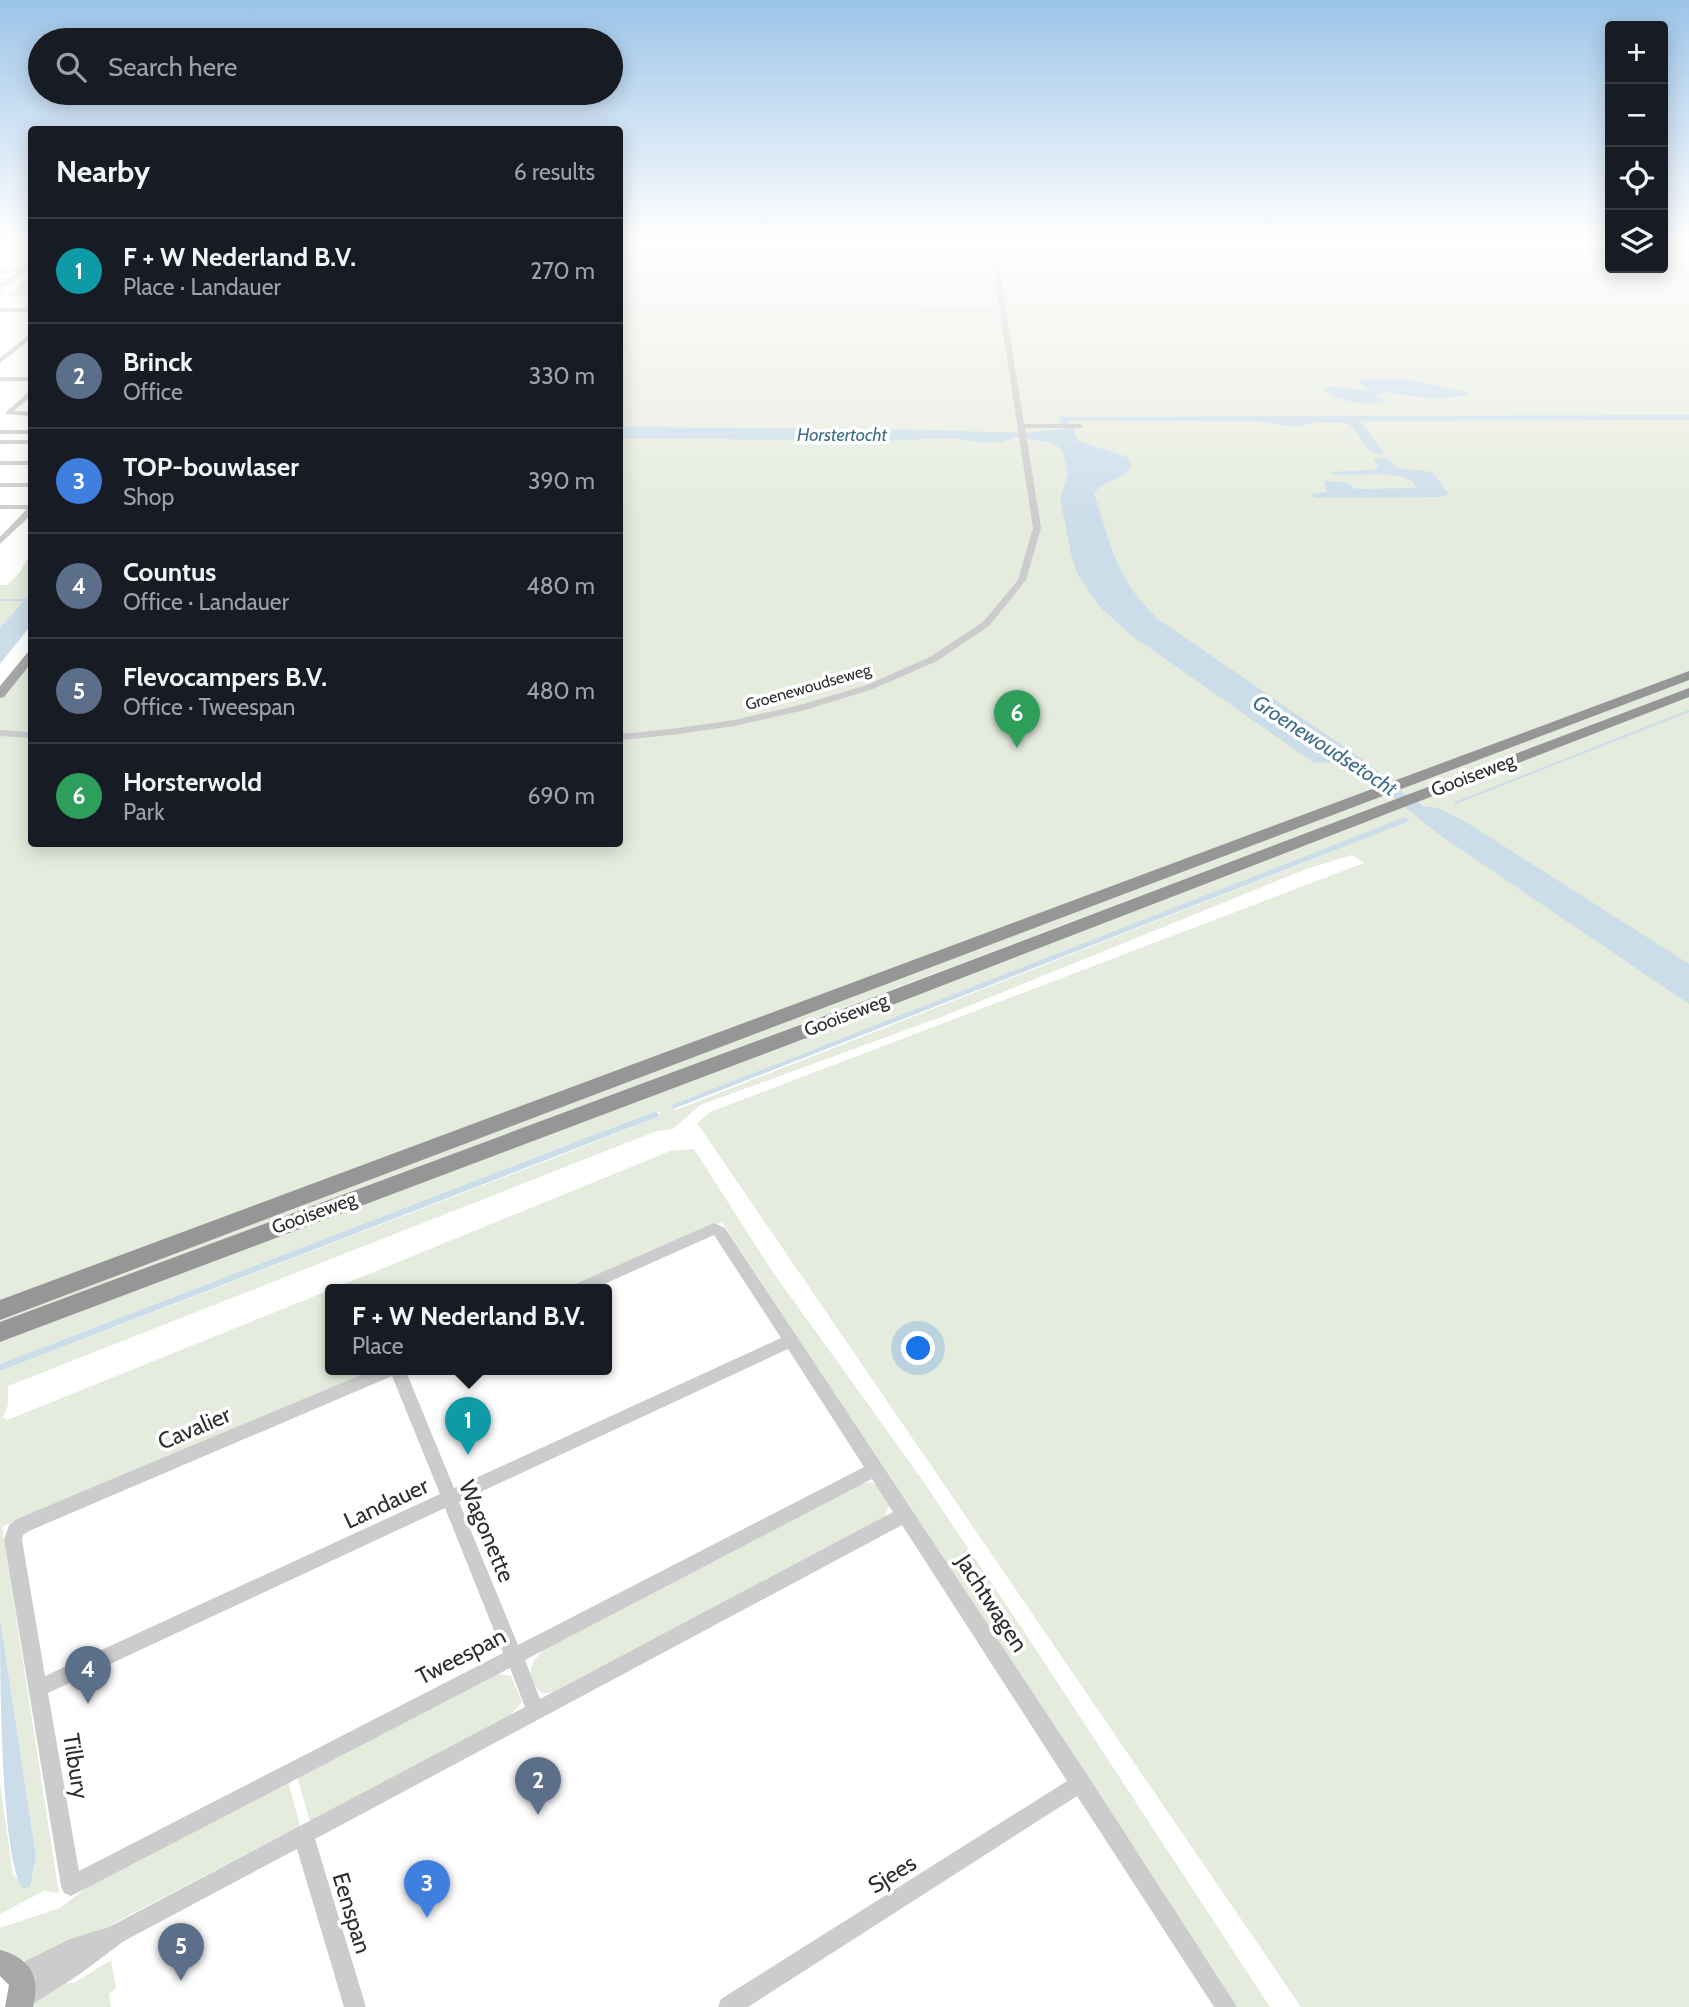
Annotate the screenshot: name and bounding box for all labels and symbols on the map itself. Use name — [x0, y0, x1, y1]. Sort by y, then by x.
water label: Horstertocht — [797, 424, 887, 446]
street label: Groenewoudseweg — [743, 660, 874, 714]
water label: Groenewoudsetocht — [1248, 689, 1402, 801]
pin: 6 — [994, 690, 1040, 748]
street label: Gooiseweg — [1428, 748, 1519, 802]
street label: Gooiseweg — [801, 988, 892, 1042]
street label: Gooiseweg — [269, 1187, 360, 1239]
your location — [901, 1331, 935, 1365]
pin: 1 — [445, 1397, 491, 1455]
street label: Cavalier — [153, 1400, 235, 1456]
street label: Landauer — [339, 1471, 434, 1535]
street label: Wagonette — [453, 1476, 521, 1586]
street label: Jachtwagen — [950, 1548, 1034, 1657]
street label: Tweespan — [411, 1622, 511, 1690]
pin: 4 — [65, 1646, 111, 1704]
street label: Tilbury — [57, 1731, 95, 1801]
pin: 2 — [515, 1757, 561, 1815]
street label: Sjees — [863, 1849, 921, 1899]
pin: 3 — [404, 1860, 450, 1918]
street label: Eenspan — [326, 1869, 378, 1957]
pin: 5 — [158, 1923, 204, 1981]

